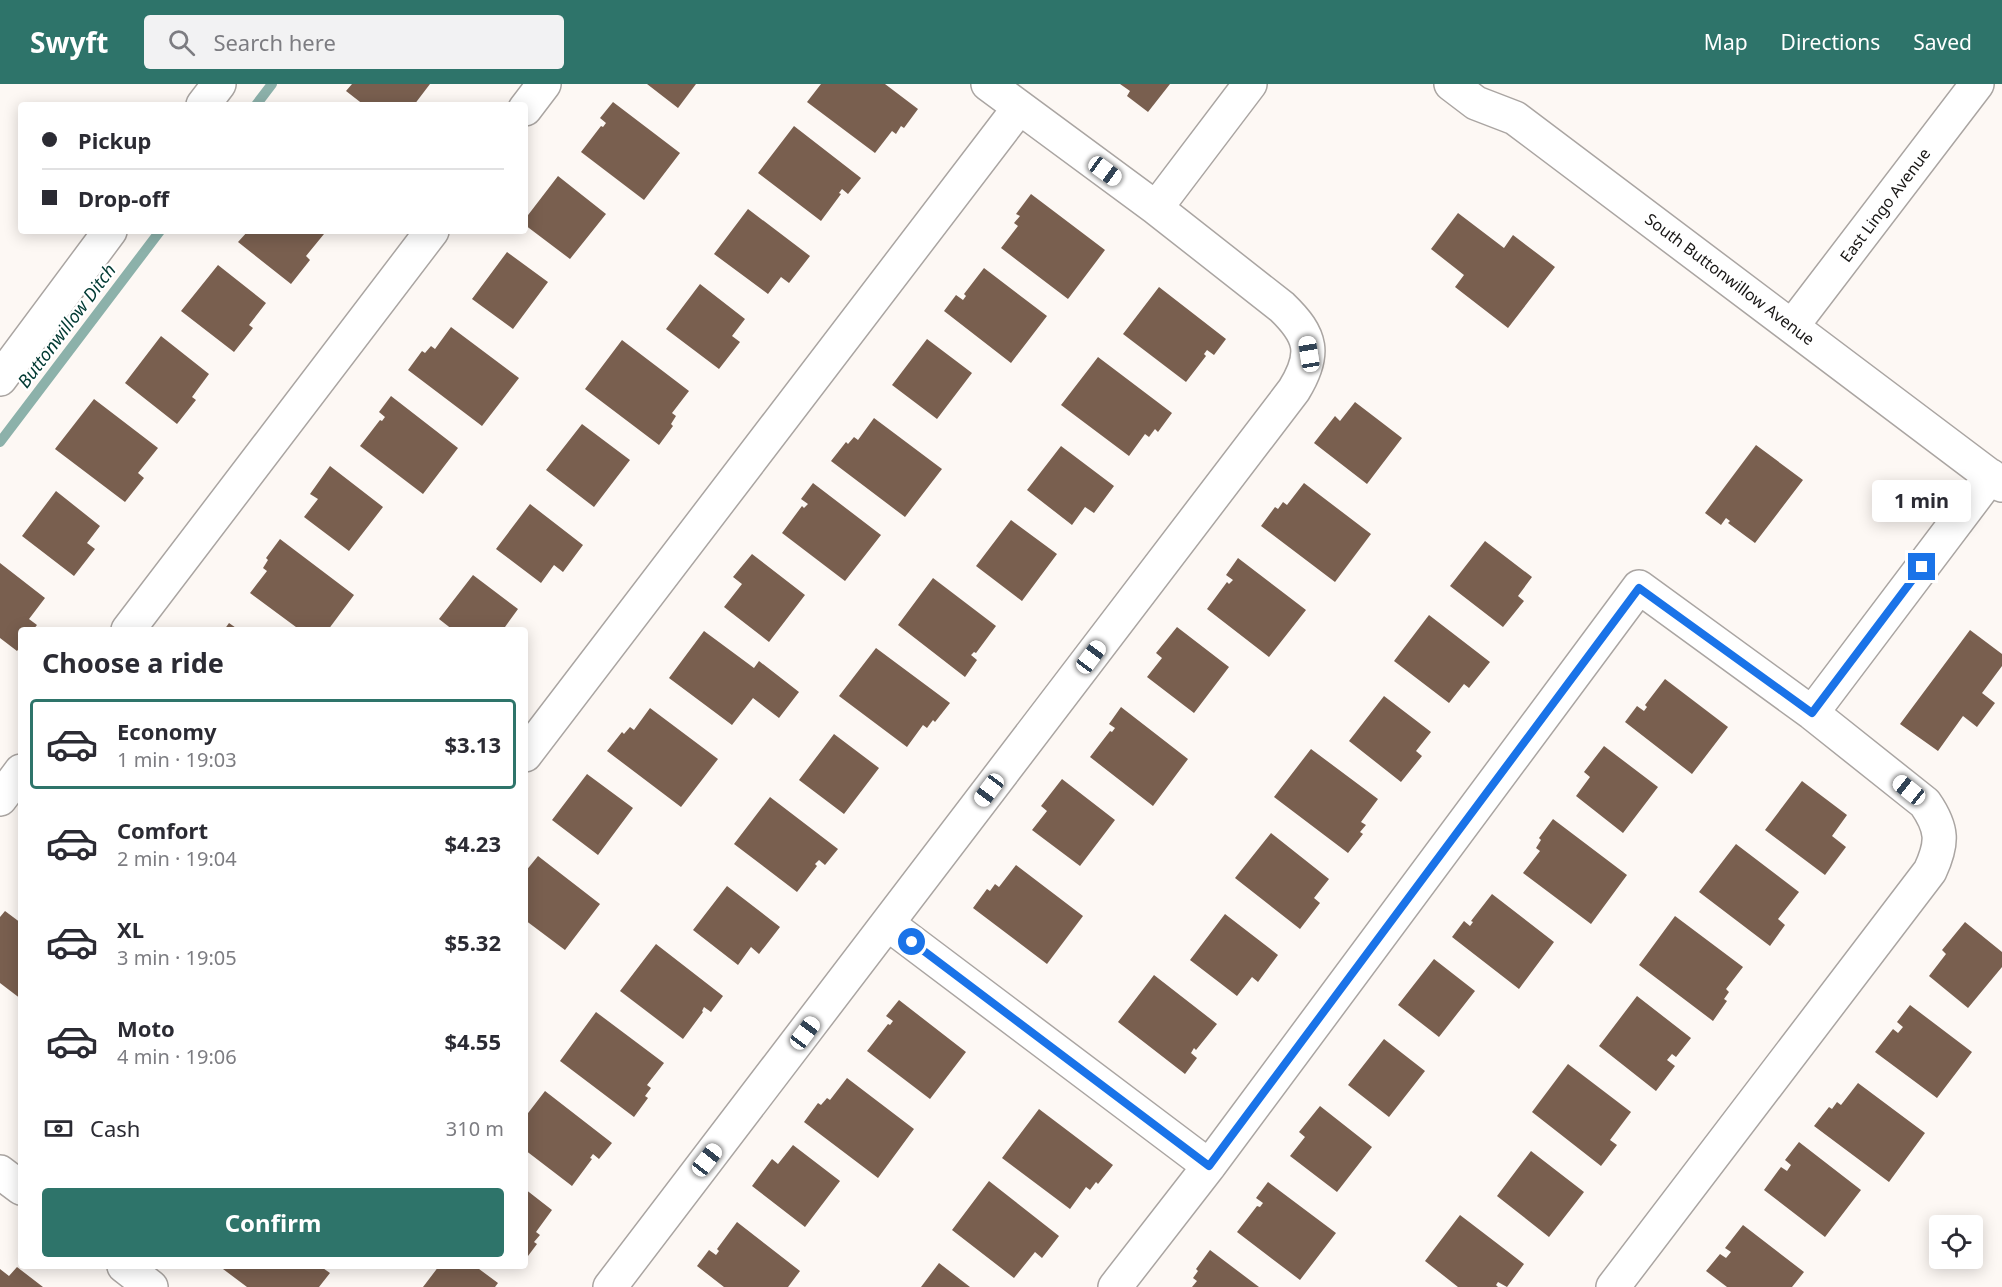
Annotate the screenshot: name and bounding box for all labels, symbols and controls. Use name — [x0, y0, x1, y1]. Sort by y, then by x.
search box — [144, 15, 564, 69]
text: Swyft — [30, 23, 108, 61]
icon: search — [165, 26, 198, 59]
text: Search here — [213, 27, 336, 57]
text: Map — [1704, 28, 1748, 56]
text: Directions — [1781, 28, 1880, 56]
text: Saved — [1913, 28, 1972, 56]
text: Pickup — [78, 125, 151, 155]
street label: East Lingo Avenue — [1835, 143, 1935, 267]
car — [1085, 153, 1125, 189]
text: Drop-off — [78, 183, 169, 213]
street label: South Buttonwillow Avenue — [1641, 208, 1819, 350]
water label: Buttonwillow Ditch — [12, 259, 121, 392]
car — [1297, 335, 1321, 373]
callout: 1 min — [1872, 480, 1972, 522]
text: 1 min — [1894, 487, 1949, 514]
route end — [1908, 553, 1935, 580]
car — [1073, 637, 1109, 677]
text: Choose a ride — [42, 644, 224, 681]
text: Economy — [117, 716, 216, 746]
icon: car — [45, 717, 99, 771]
text: $3.13 — [444, 729, 501, 759]
text: 1 min · 19:03 — [117, 746, 237, 773]
car — [971, 770, 1007, 810]
car — [1889, 772, 1929, 808]
text: Comfort — [117, 815, 208, 845]
icon: car — [45, 816, 99, 870]
text: $4.23 — [444, 828, 501, 858]
text: 2 min · 19:04 — [117, 845, 237, 872]
text: XL — [117, 914, 144, 944]
icon: car — [45, 915, 99, 969]
text: $5.32 — [444, 927, 501, 957]
route start — [898, 928, 925, 955]
text: 3 min · 19:05 — [117, 944, 237, 971]
text: Moto — [117, 1013, 175, 1043]
car — [787, 1013, 823, 1053]
icon: car — [45, 1014, 99, 1068]
text: $4.55 — [444, 1026, 501, 1056]
text: 4 min · 19:06 — [117, 1043, 237, 1070]
icon: cash — [42, 1112, 75, 1145]
text: Cash — [90, 1113, 140, 1143]
text: 310 m — [446, 1115, 504, 1142]
car — [689, 1140, 725, 1180]
button: Confirm — [42, 1188, 504, 1257]
map controls — [1929, 1215, 1983, 1269]
button: locate — [1929, 1215, 1983, 1269]

